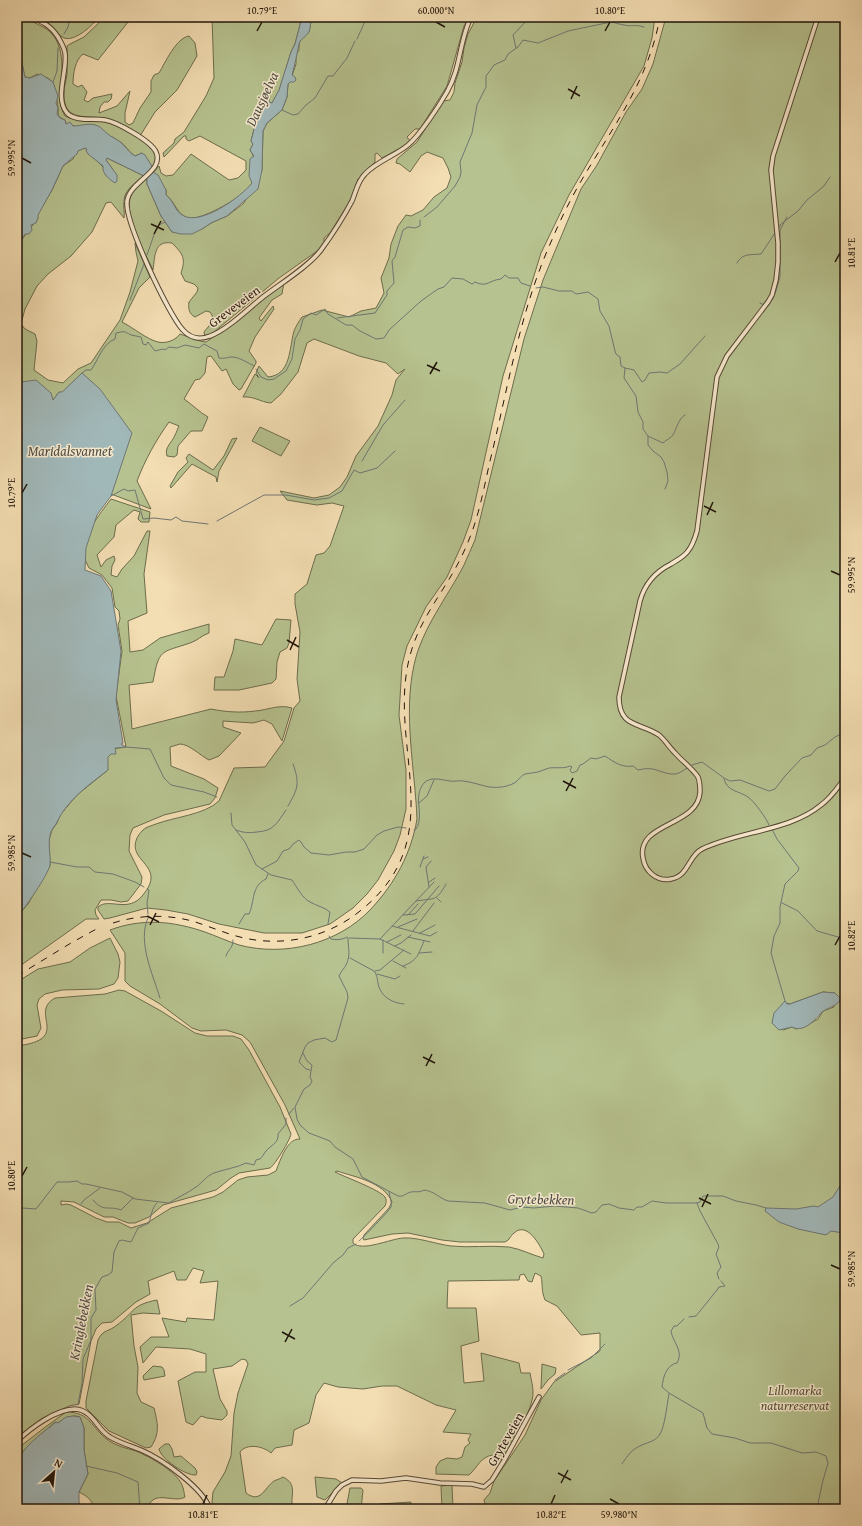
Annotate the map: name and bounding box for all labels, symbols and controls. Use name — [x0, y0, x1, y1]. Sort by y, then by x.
text: 10.79°E — [247, 3, 277, 18]
text: 60.000°N — [418, 3, 455, 18]
text: 10.80°E — [595, 3, 625, 18]
water label: Dausjøelva — [240, 68, 284, 130]
text: 59.995°N — [4, 139, 19, 176]
text: 10.81°E — [844, 238, 859, 268]
street label: Greveveien — [204, 280, 265, 332]
water label: Maridalsvannet — [28, 441, 113, 461]
text: 10.79°E — [4, 478, 19, 508]
text: 59.995°N — [844, 556, 859, 593]
text: 59.985°N — [4, 834, 19, 871]
text: 10.82°E — [844, 921, 859, 951]
text: 10.80°E — [4, 1161, 19, 1191]
water label: Grytebekken — [507, 1188, 575, 1210]
text: 59.985°N — [844, 1250, 859, 1287]
water label: Kringlebekken — [64, 1282, 98, 1363]
park label: Lillomarka naturreservat — [761, 1381, 830, 1415]
street label: Gryteveien — [482, 1408, 529, 1470]
north arrow — [34, 1452, 74, 1492]
text: N — [52, 1454, 66, 1472]
text: 10.81°E — [188, 1507, 218, 1522]
text: 10.82°E — [536, 1507, 566, 1522]
text: 59.980°N — [601, 1507, 638, 1522]

